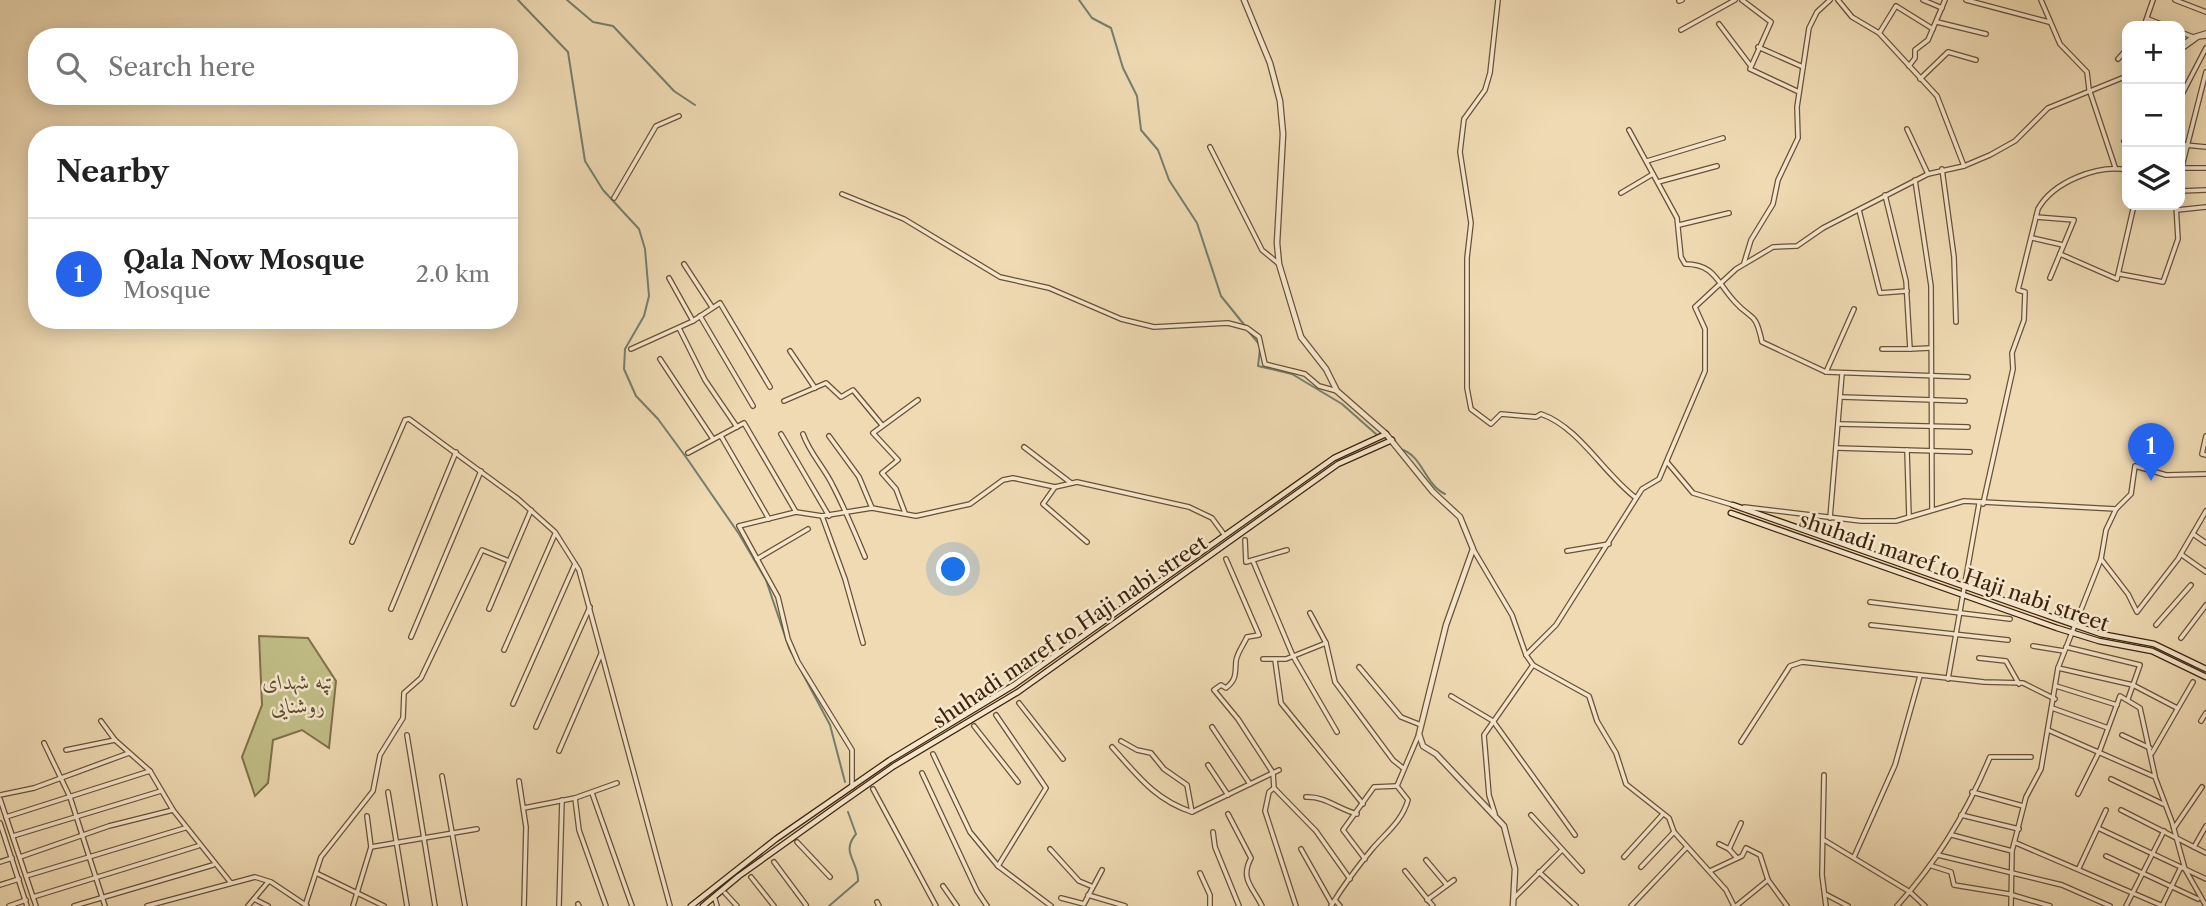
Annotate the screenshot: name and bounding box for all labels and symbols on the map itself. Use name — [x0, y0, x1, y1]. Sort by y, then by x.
pin: 1 — [2128, 423, 2174, 481]
street label: shuhadi maref to Haji nabi street — [1796, 507, 2113, 637]
street label: shuhadi maref to Haji nabi street — [928, 530, 1212, 733]
your location — [936, 552, 970, 586]
park label: تپه شهدای روشنایی — [262, 669, 334, 720]

